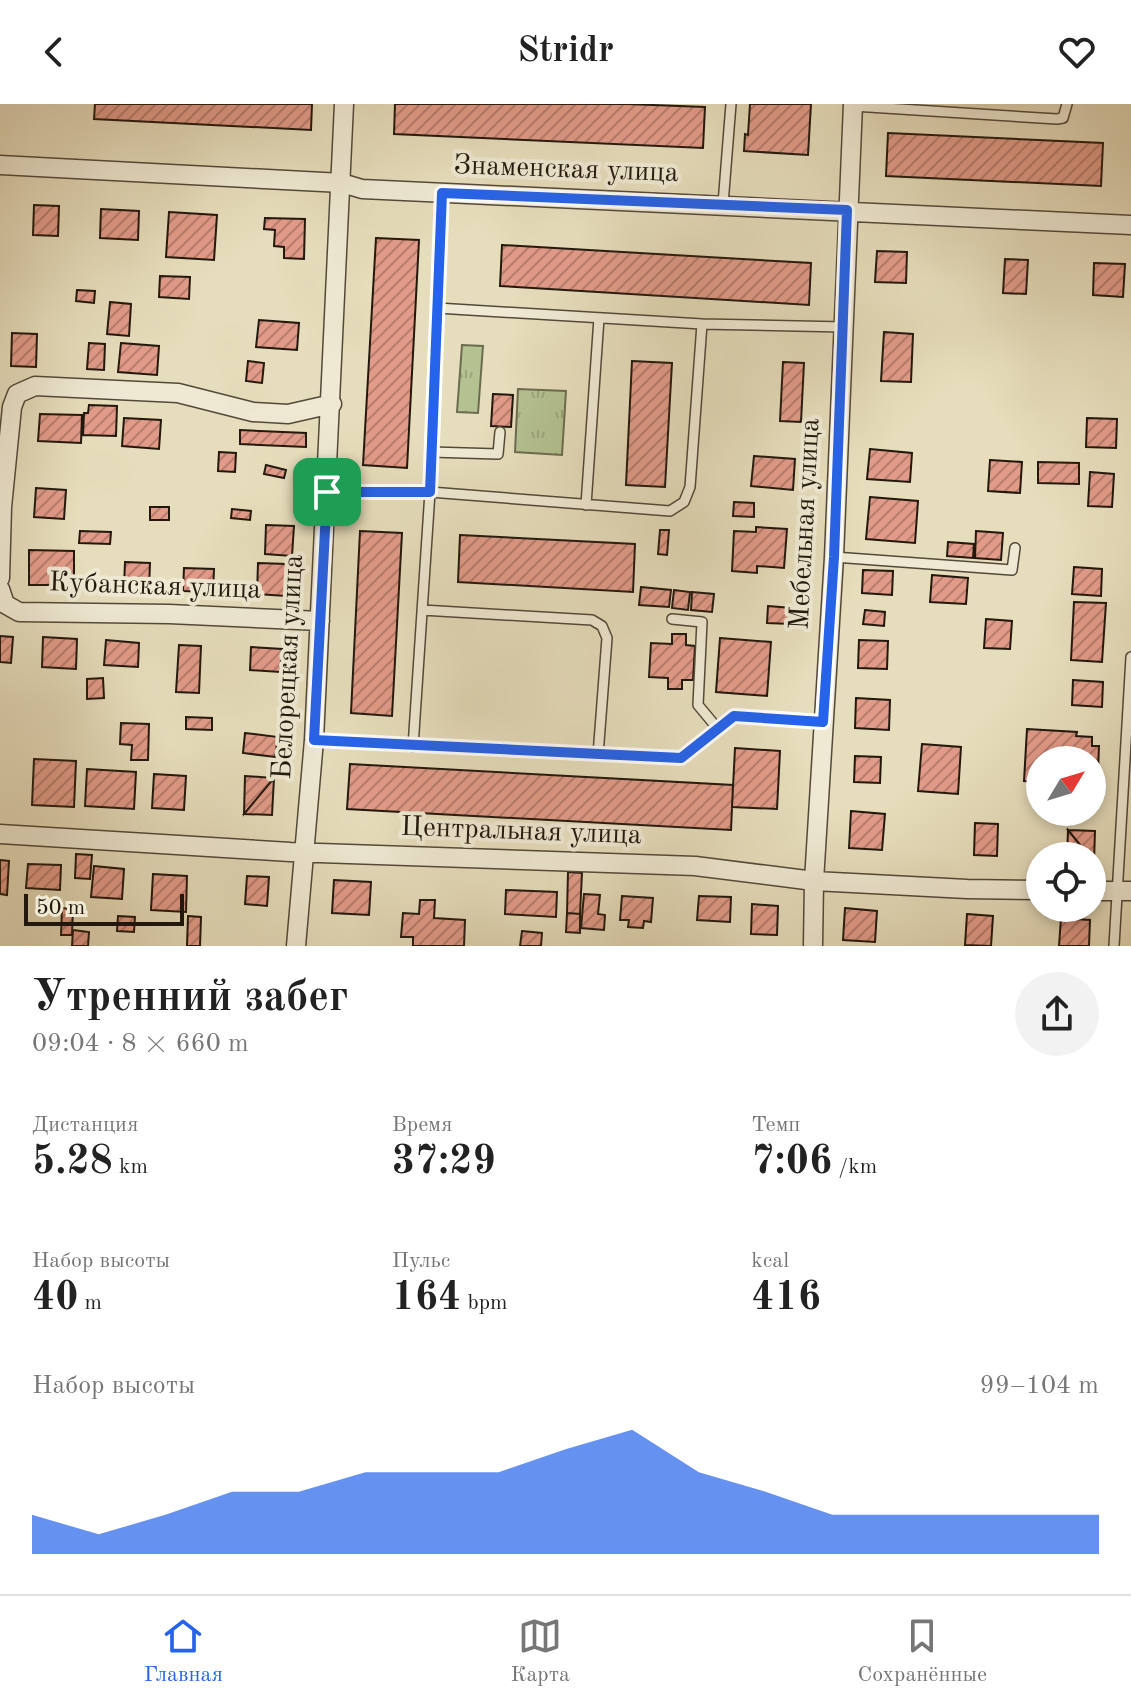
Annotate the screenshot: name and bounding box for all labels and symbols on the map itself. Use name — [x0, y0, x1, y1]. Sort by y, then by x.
street label: Знаменская улица — [453, 152, 679, 188]
street label: Мебельная улица — [786, 417, 826, 631]
pin — [293, 458, 361, 526]
street label: Белорецкая улица — [269, 554, 309, 780]
street label: Кубанская улица — [48, 569, 262, 605]
north arrow — [1026, 746, 1106, 826]
street label: Центральная улица — [400, 814, 642, 850]
scale bar — [24, 890, 184, 926]

